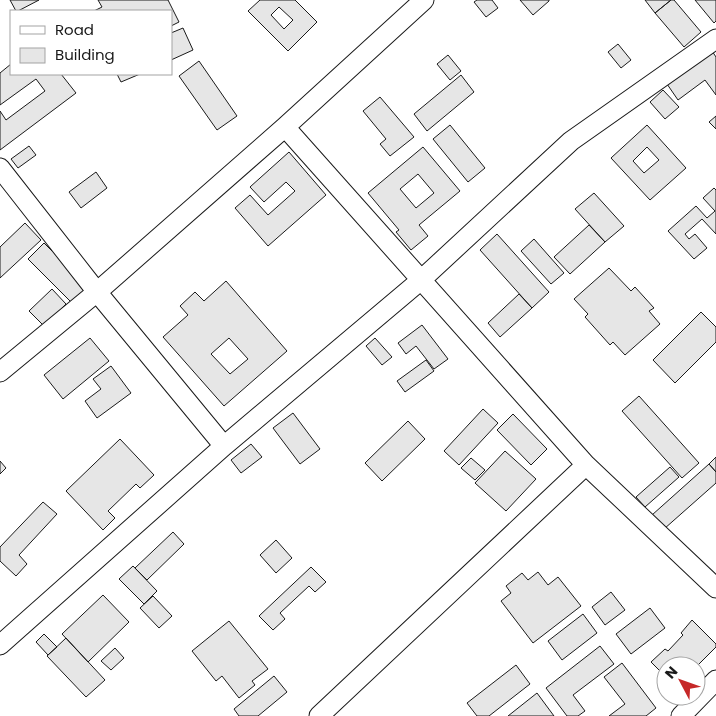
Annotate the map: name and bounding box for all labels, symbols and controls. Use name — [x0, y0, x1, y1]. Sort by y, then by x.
legend — [10, 10, 172, 75]
text: Road — [55, 19, 94, 40]
text: Building — [55, 44, 115, 65]
north arrow — [656, 656, 706, 706]
text: N — [660, 662, 682, 683]

